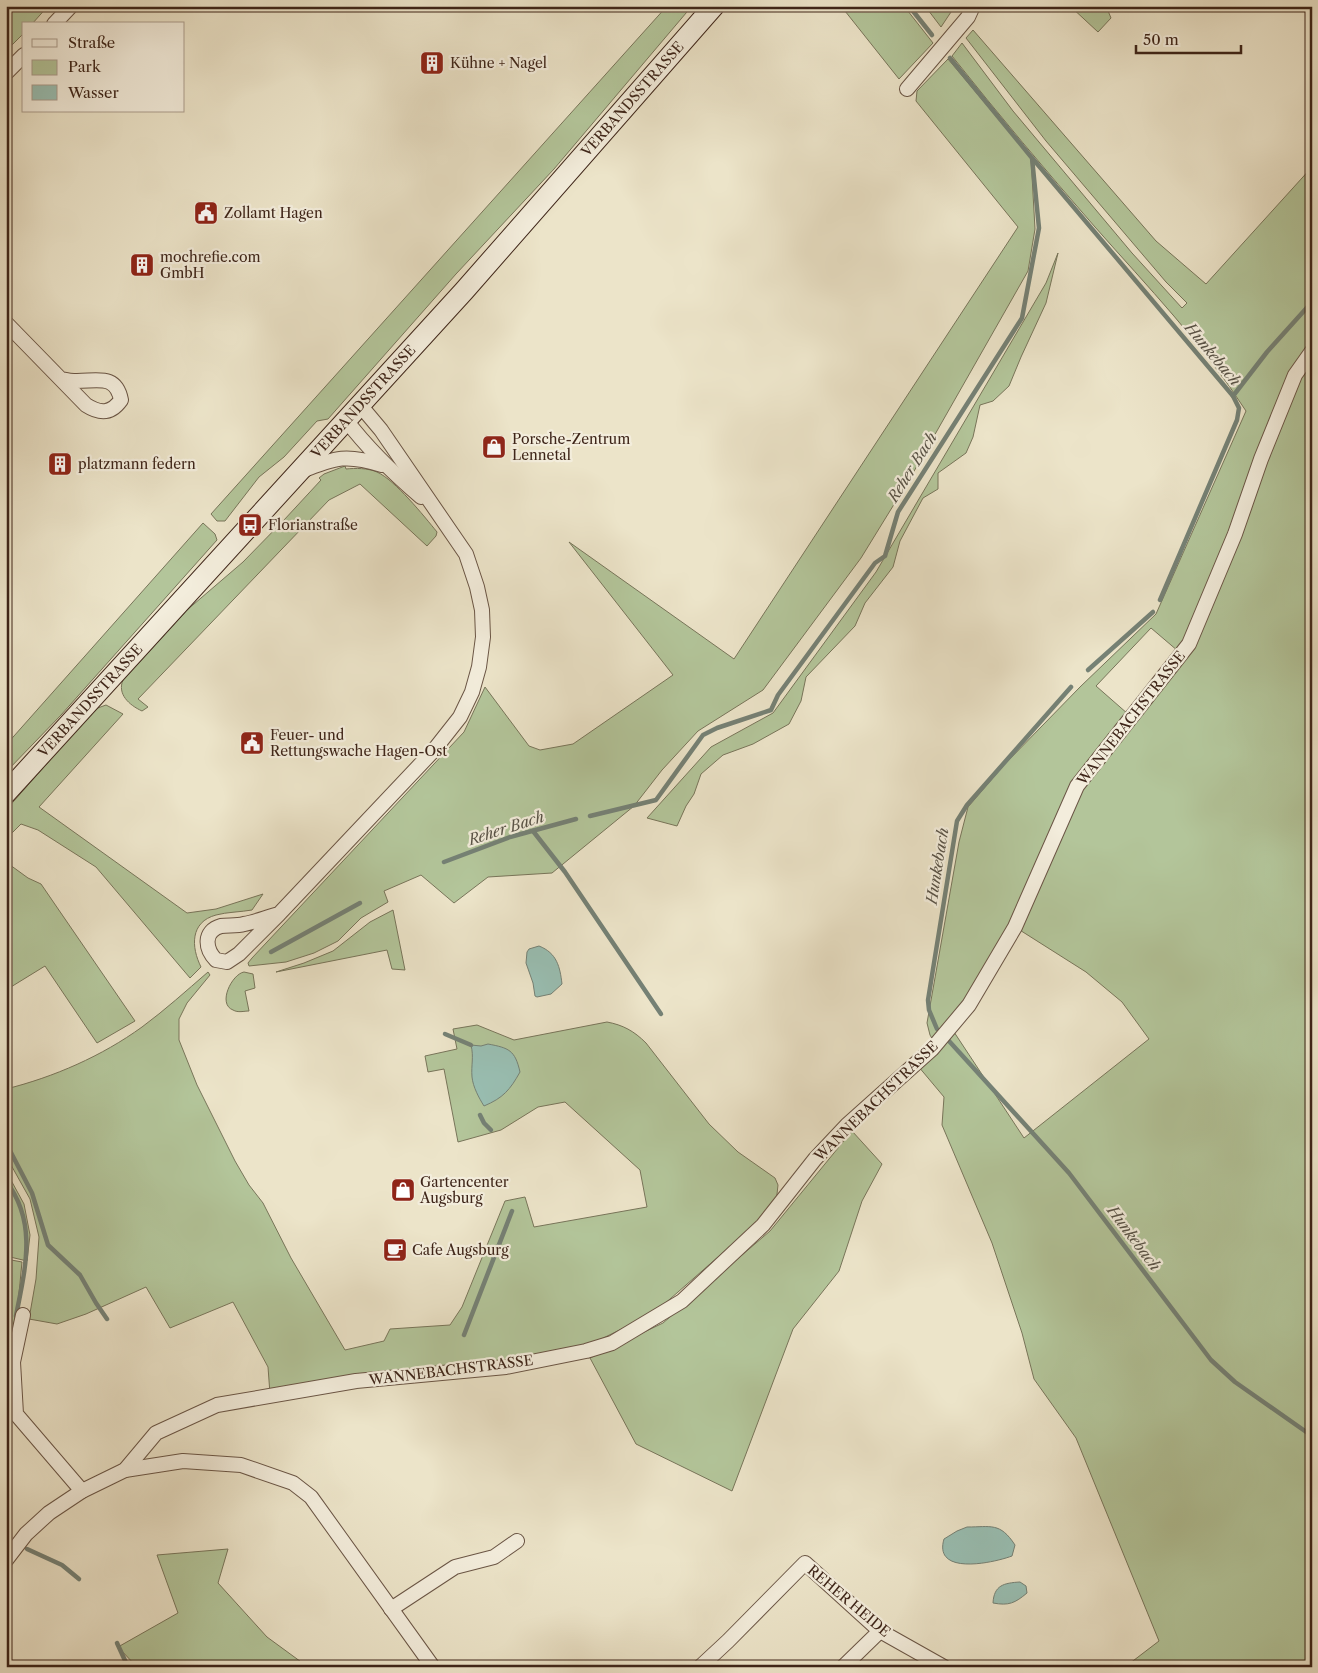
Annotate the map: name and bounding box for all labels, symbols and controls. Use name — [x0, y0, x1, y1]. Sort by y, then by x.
legend — [22, 22, 185, 112]
scale bar — [1136, 22, 1240, 54]
text: 50 m — [1143, 30, 1179, 49]
text: Straße — [68, 33, 115, 52]
street label: VERBANDSSTRASSE — [577, 38, 688, 161]
building icon: Kühne + Nagel — [419, 50, 445, 76]
place label: Kühne + Nagel — [450, 54, 547, 72]
text: Park — [68, 57, 102, 76]
text: Wasser — [67, 83, 119, 102]
public building icon: Zollamt Hagen — [193, 200, 219, 226]
place label: Zollamt Hagen — [224, 204, 323, 222]
place label: mochrefie.com GmbH — [160, 248, 261, 282]
building icon: mochrefie.com GmbH — [129, 252, 155, 278]
water label: Hunkebach — [1180, 318, 1245, 390]
street label: VERBANDSSTRASSE — [306, 341, 419, 463]
water label: Reher Bach — [883, 429, 941, 506]
place label: Porsche-Zentrum Lennetal — [512, 430, 630, 464]
shop icon: Porsche-Zentrum Lennetal — [481, 434, 507, 460]
building icon: platzmann federn — [47, 451, 73, 477]
place label: platzmann federn — [78, 455, 196, 473]
bus stop icon: Florianstraße — [237, 512, 263, 538]
place label: Florianstraße — [268, 516, 358, 534]
street label: VERBANDSSTRASSE — [33, 640, 146, 762]
street label: WANNEBACHSTRASSE — [1072, 647, 1189, 790]
place label: Feuer- und Rettungswache Hagen-Ost — [270, 726, 447, 760]
public building icon: Feuer- und Rettungswache Hagen-Ost — [239, 730, 265, 756]
water label: Reher Bach — [465, 807, 546, 849]
water label: Hunkebach — [921, 826, 952, 907]
street label: WANNEBACHSTRASSE — [809, 1037, 942, 1166]
place label: Gartencenter Augsburg — [419, 1173, 509, 1207]
shop icon: Gartencenter Augsburg — [390, 1177, 416, 1203]
water label: Hunkebach — [1103, 1201, 1165, 1275]
cafe icon: Cafe Augsburg — [382, 1237, 408, 1263]
place label: Cafe Augsburg — [412, 1241, 509, 1259]
street label: WANNEBACHSTRASSE — [367, 1351, 534, 1389]
street label: REHER HEIDE — [804, 1561, 894, 1641]

